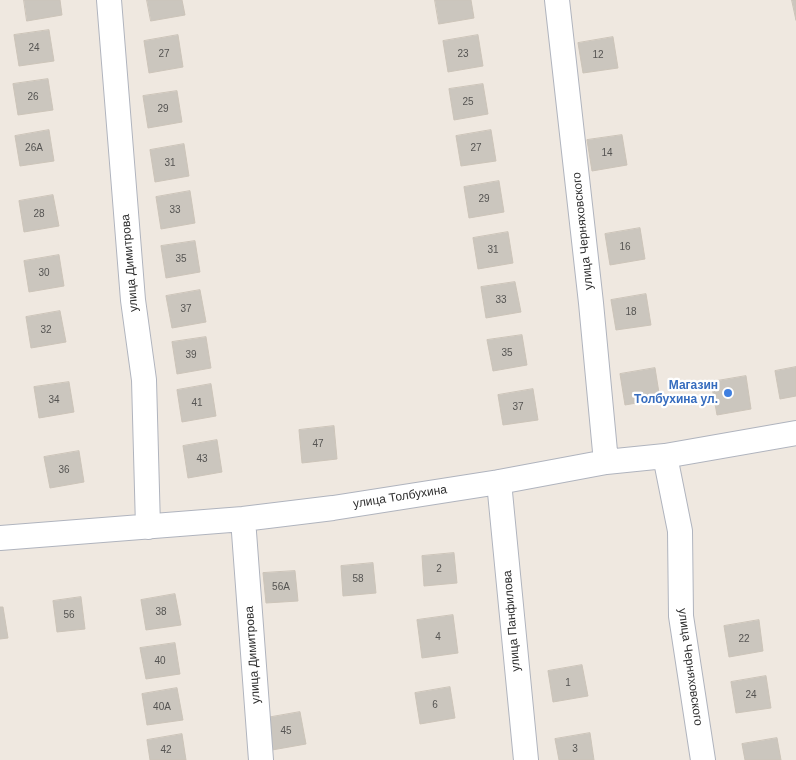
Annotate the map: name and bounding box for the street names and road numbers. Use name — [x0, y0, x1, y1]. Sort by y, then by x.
street label: улица Черняховского — [570, 171, 596, 291]
street label: улица Димитрова — [119, 214, 141, 312]
street label: улица Толбухина — [352, 482, 448, 512]
street label: улица Панфилова — [500, 570, 524, 672]
street label: улица Димитрова — [242, 606, 264, 704]
street label: улица Черняховского — [675, 607, 705, 727]

